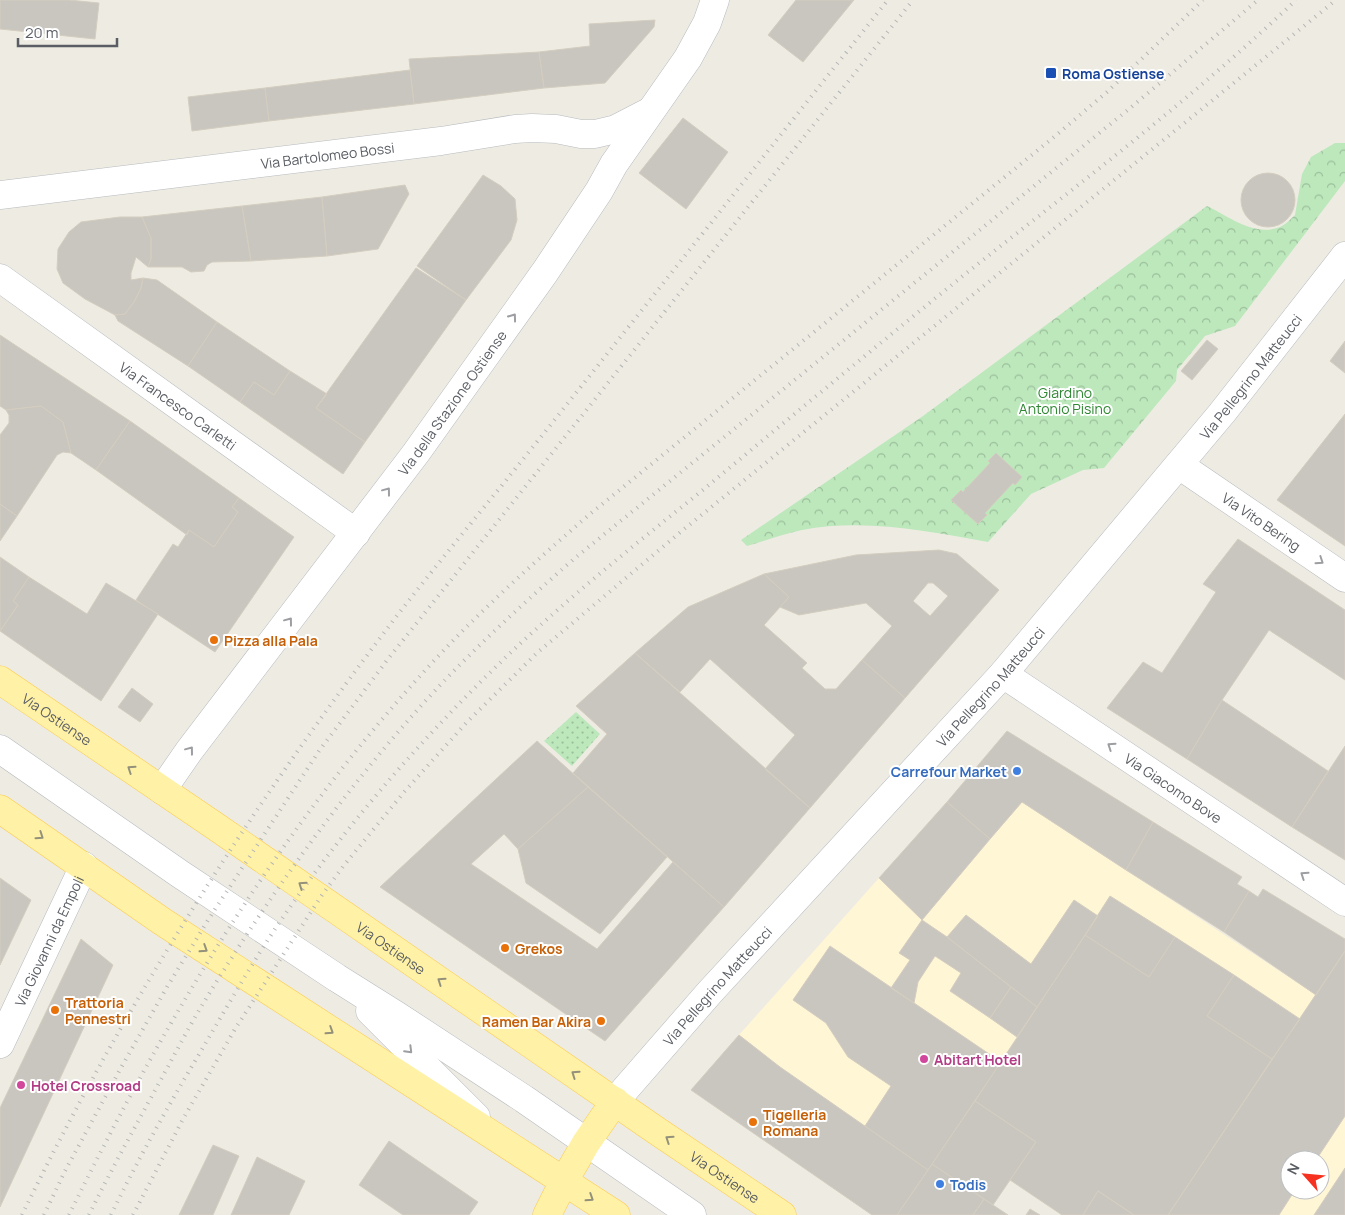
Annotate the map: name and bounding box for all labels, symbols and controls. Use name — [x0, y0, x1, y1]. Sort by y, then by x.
scale bar — [18, 15, 116, 47]
text: 20 m — [25, 22, 58, 43]
place label: Roma Ostiense — [1062, 64, 1164, 83]
marker: Roma Ostiense — [1044, 66, 1058, 80]
street label: Via Bartolomeo Bossi — [260, 137, 395, 172]
street label: Via Pellegrino Matteucci — [1195, 310, 1306, 443]
one-way arrow — [507, 313, 516, 323]
street label: Via della Stazione Ostiense — [393, 326, 510, 479]
street label: Via Francesco Carletti — [116, 357, 240, 454]
park label: Giardino Antonio Pisino — [1019, 383, 1111, 418]
one-way arrow — [381, 487, 390, 497]
street label: Via Vito Bering — [1218, 488, 1305, 555]
one-way arrow — [1315, 555, 1324, 564]
one-way arrow — [283, 618, 291, 627]
street label: Via Pellegrino Matteucci — [932, 623, 1048, 750]
place label: Pizza alla Pala — [224, 631, 318, 650]
marker: Pizza alla Pala — [208, 634, 220, 646]
street label: Via Ostiense — [19, 688, 96, 749]
one-way arrow — [1107, 743, 1117, 752]
one-way arrow — [184, 746, 193, 756]
street label: Via Giacomo Bove — [1121, 748, 1226, 827]
place label: Carrefour Market — [891, 762, 1007, 781]
marker: Carrefour Market — [1011, 765, 1023, 777]
one-way arrow — [128, 766, 137, 775]
one-way arrow — [34, 830, 44, 839]
street label: Via Giovanni da Empoli — [10, 872, 88, 1009]
one-way arrow — [1301, 872, 1310, 881]
one-way arrow — [298, 882, 308, 891]
street label: Via Ostiense — [353, 917, 430, 978]
street label: Via Pellegrino Matteucci — [658, 922, 776, 1049]
place label: Grekos — [515, 939, 563, 958]
one-way arrow — [199, 942, 208, 952]
marker: Grekos — [499, 942, 511, 954]
one-way arrow — [437, 978, 447, 987]
place label: Trattoria Pennestri — [65, 993, 131, 1028]
marker: Trattoria Pennestri — [49, 1004, 61, 1016]
place label: Ramen Bar Akira — [482, 1012, 591, 1031]
marker: Ramen Bar Akira — [595, 1015, 607, 1027]
one-way arrow — [325, 1025, 334, 1034]
one-way arrow — [403, 1044, 412, 1053]
place label: Abitart Hotel — [934, 1050, 1021, 1069]
marker: Abitart Hotel — [918, 1053, 930, 1065]
one-way arrow — [571, 1070, 580, 1080]
place label: Hotel Crossroad — [31, 1076, 141, 1095]
marker: Hotel Crossroad — [15, 1079, 27, 1091]
place label: Tigelleria Romana — [763, 1105, 826, 1140]
marker: Tigelleria Romana — [747, 1116, 759, 1128]
one-way arrow — [665, 1136, 675, 1145]
street label: Via Ostiense — [687, 1147, 764, 1207]
north arrow — [1280, 1150, 1330, 1200]
text: N — [1282, 1160, 1304, 1178]
place label: Todis — [950, 1175, 987, 1194]
marker: Todis — [934, 1178, 946, 1190]
one-way arrow — [584, 1192, 593, 1201]

